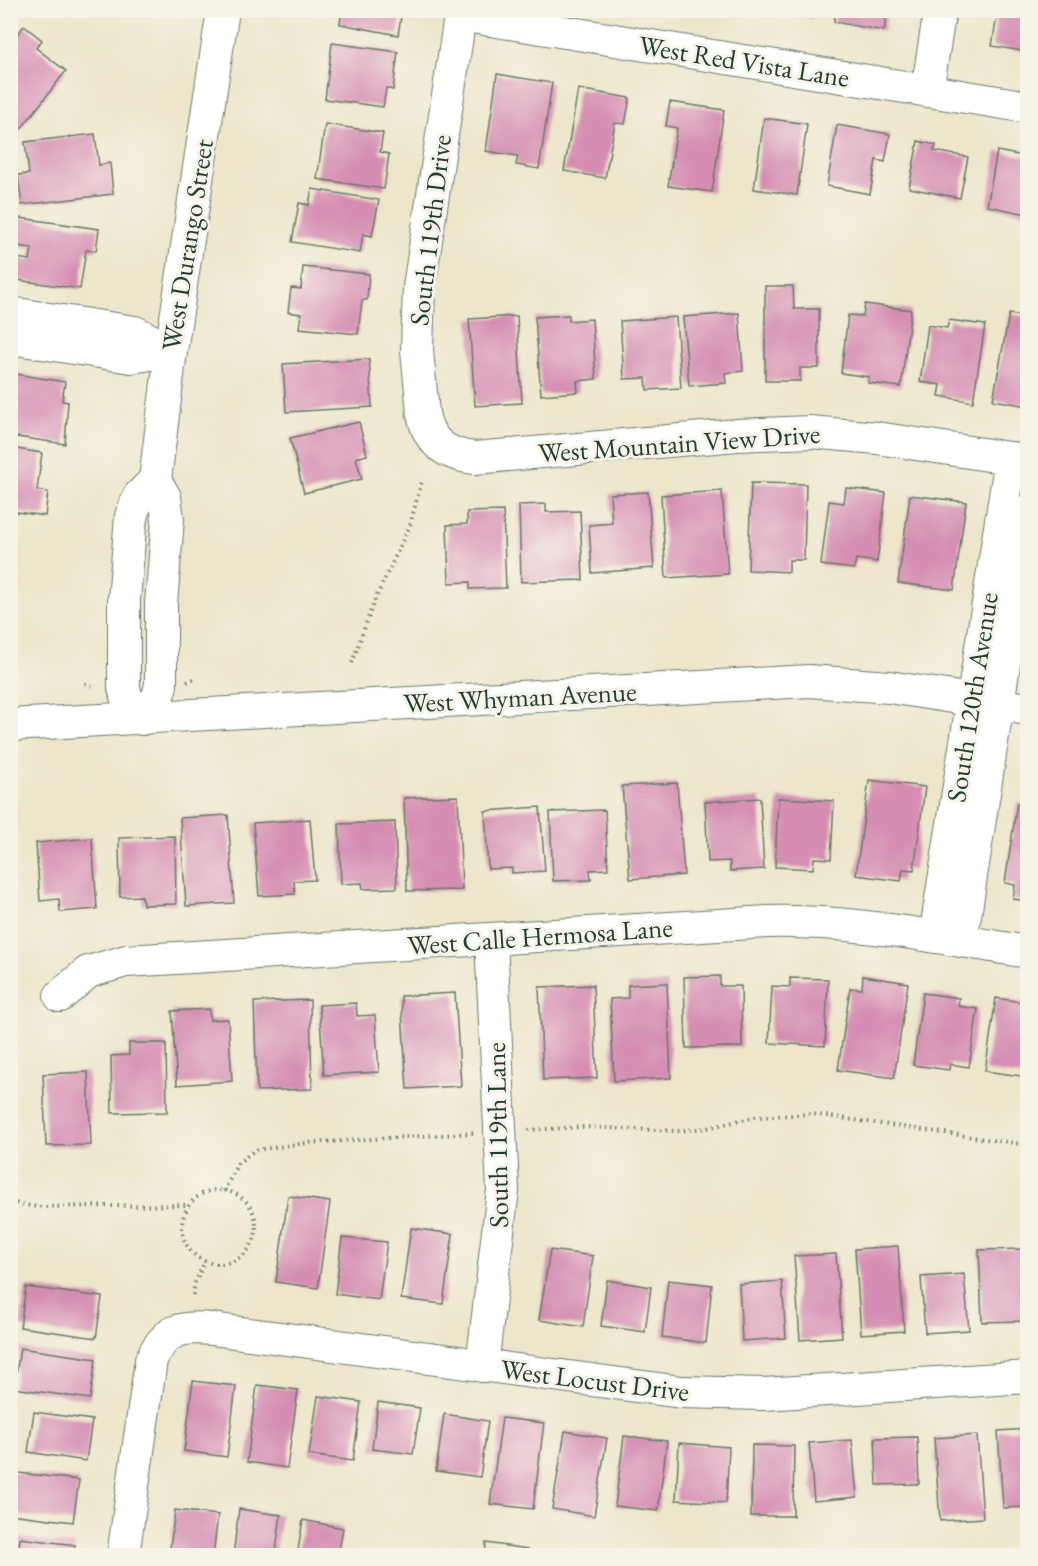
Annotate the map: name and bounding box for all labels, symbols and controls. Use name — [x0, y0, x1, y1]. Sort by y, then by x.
street label: West Red Vista Lane — [636, 27, 852, 95]
street label: South 119th Drive — [401, 132, 459, 328]
street label: West Durango Street — [153, 136, 221, 353]
street label: West Mountain View Drive — [537, 416, 821, 470]
street label: South 120th Avenue — [938, 590, 1006, 804]
street label: West Whyman Avenue — [403, 673, 637, 721]
street label: West Calle Hermosa Lane — [406, 909, 674, 963]
street label: South 119th Lane — [478, 1042, 516, 1228]
street label: West Locust Drive — [499, 1351, 691, 1409]

